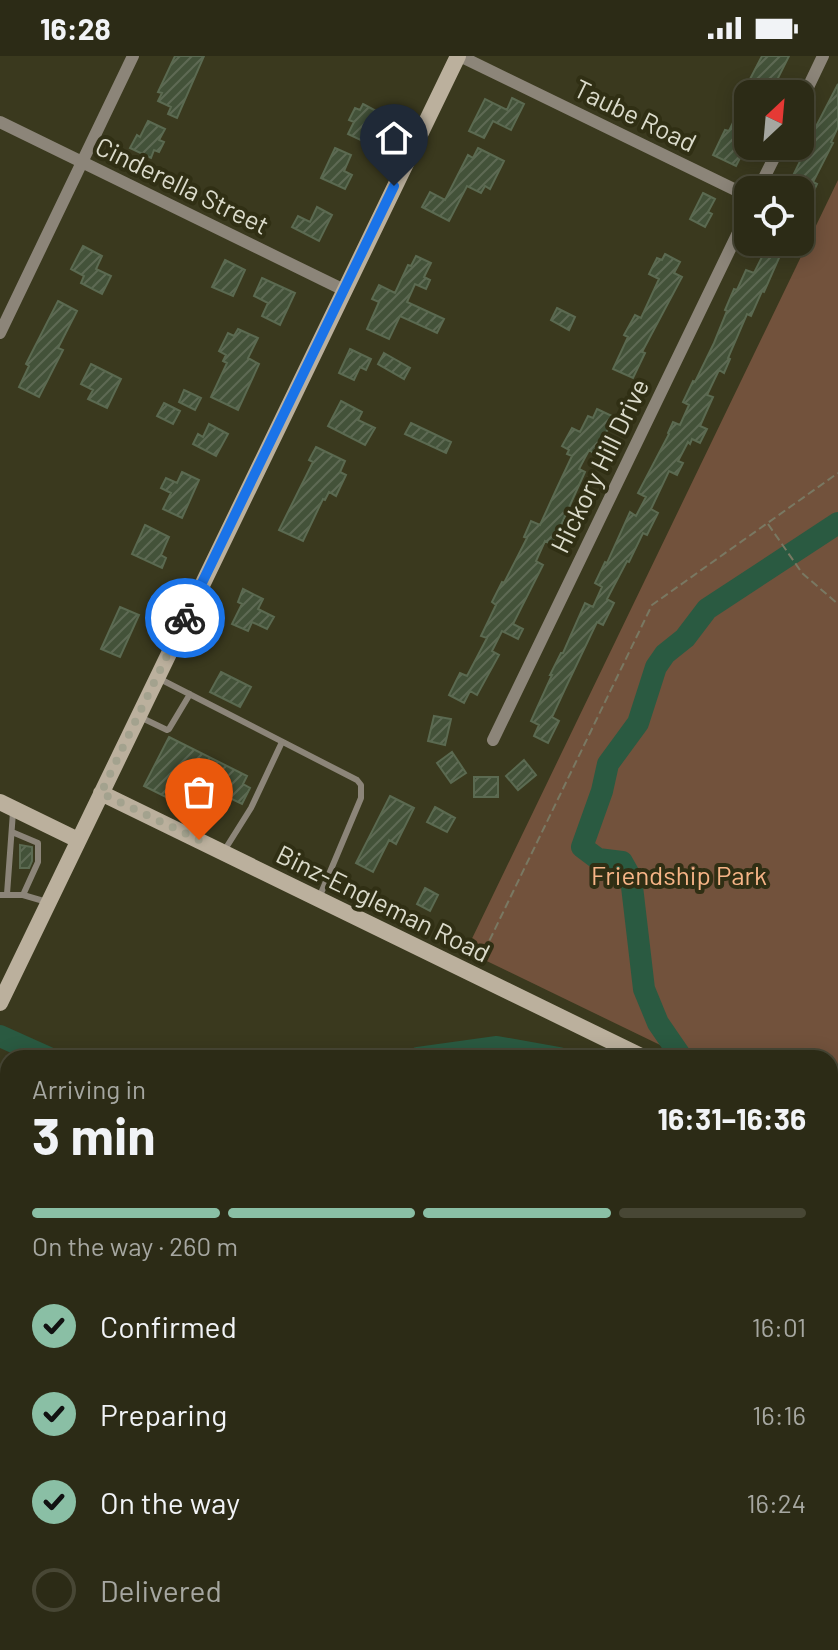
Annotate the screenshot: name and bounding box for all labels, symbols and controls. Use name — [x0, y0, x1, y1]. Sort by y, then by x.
text: 16:28 — [40, 10, 111, 46]
street label: Taube Road — [569, 72, 702, 158]
north arrow — [734, 80, 814, 160]
map controls — [734, 80, 814, 256]
pin — [360, 104, 428, 186]
icon: home — [372, 116, 416, 160]
street label: Cinderella Street — [91, 129, 274, 240]
button: locate — [734, 176, 814, 256]
street label: Hickory Hill Drive — [543, 373, 654, 558]
courier — [145, 578, 225, 658]
icon: bike — [163, 596, 207, 640]
pin — [165, 758, 233, 840]
icon: bag — [177, 770, 221, 814]
street label: Binz-Engleman Road — [272, 837, 495, 968]
park label: Friendship Park — [591, 859, 767, 890]
text: Arriving in — [32, 1073, 146, 1104]
text: 16:31–16:36 — [657, 1100, 806, 1136]
text: 3 min — [32, 1103, 156, 1165]
text: On the way · 260 m — [32, 1230, 238, 1261]
icon: check — [32, 1304, 76, 1348]
text: Confirmed — [100, 1308, 237, 1344]
text: 16:01 — [752, 1311, 806, 1342]
icon: check — [32, 1392, 76, 1436]
text: Preparing — [100, 1396, 227, 1432]
text: 16:16 — [752, 1399, 806, 1430]
icon: check — [32, 1480, 76, 1524]
text: On the way — [100, 1484, 240, 1520]
text: 16:24 — [746, 1487, 806, 1518]
text: Delivered — [100, 1572, 222, 1608]

